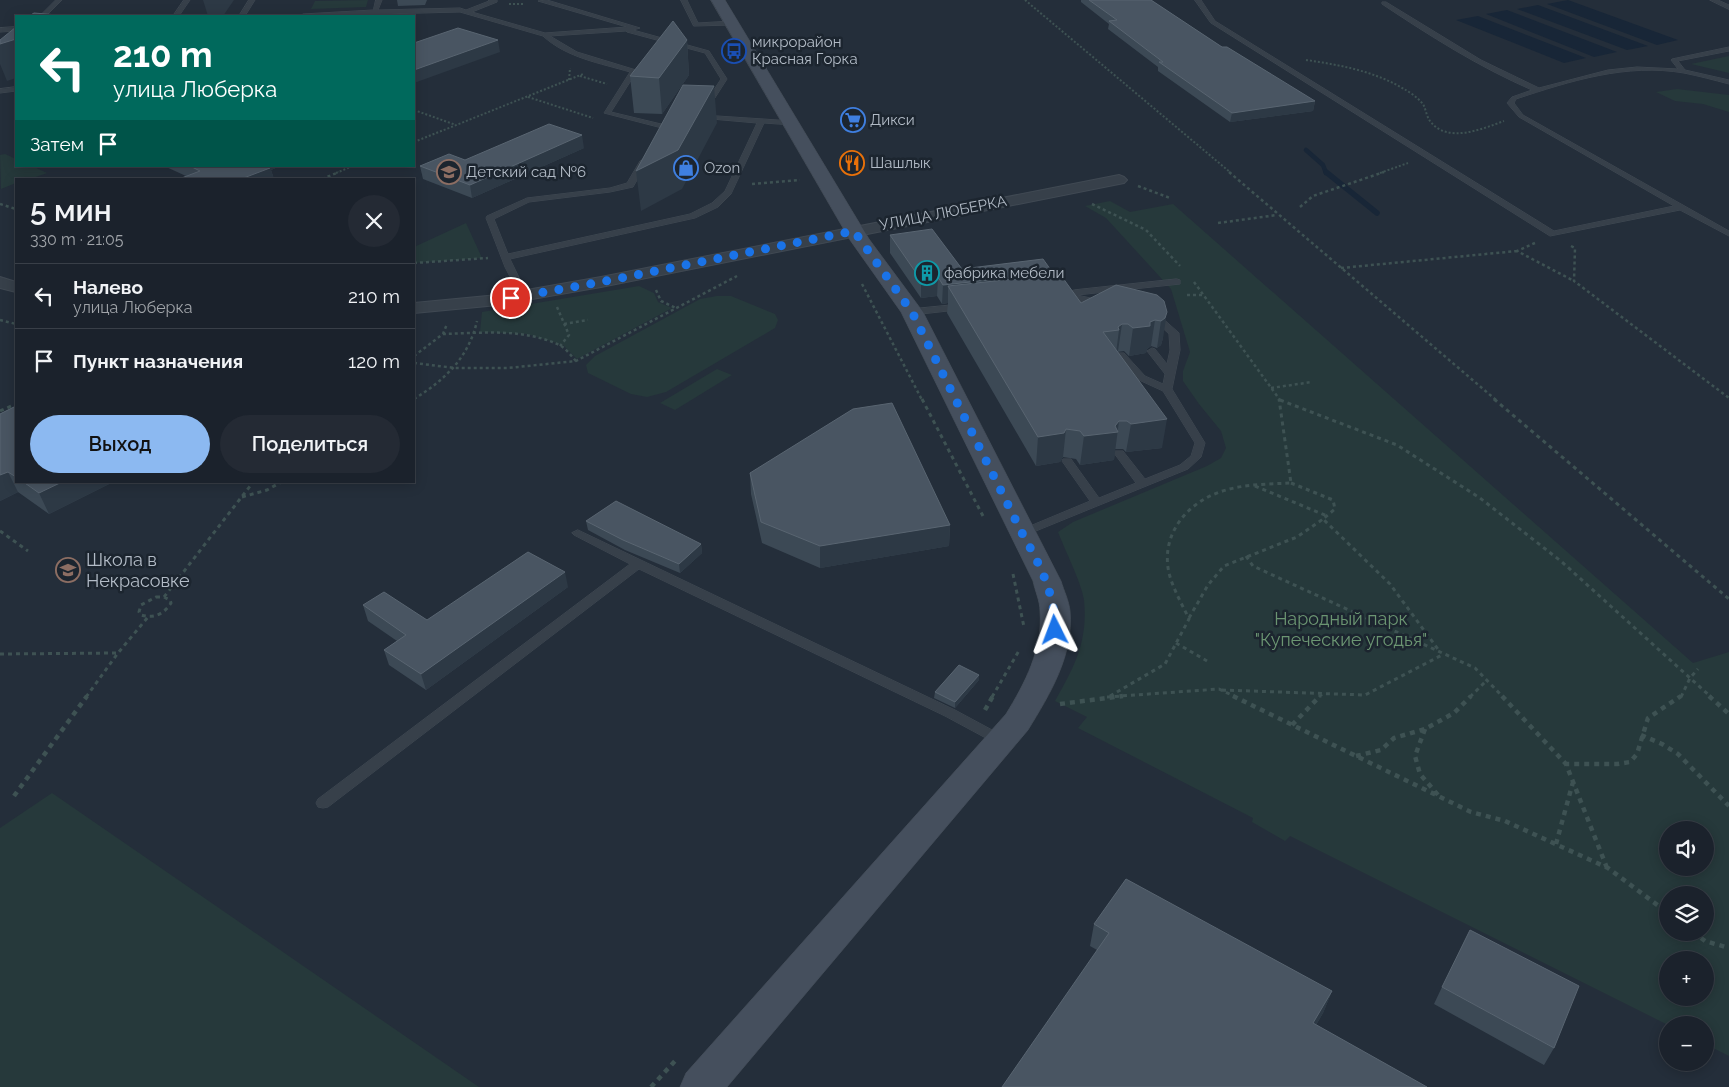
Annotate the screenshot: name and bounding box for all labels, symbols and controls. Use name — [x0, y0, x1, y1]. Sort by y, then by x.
place label: микрорайон Красная Горка — [752, 33, 858, 68]
text: 210 m — [113, 34, 213, 75]
icon: left — [30, 35, 95, 100]
bus stop icon: микрорайон Красная Горка — [721, 38, 747, 64]
text: улица Люберка — [113, 76, 277, 102]
supermarket icon: Дикси — [840, 107, 866, 133]
place label: Дикси — [870, 111, 915, 129]
icon: arrive — [94, 130, 122, 158]
text: Затем — [30, 133, 84, 155]
restaurant icon: Шашлык — [839, 150, 865, 176]
place label: Шашлык — [870, 154, 931, 172]
shop icon: Ozon — [673, 155, 699, 181]
school or university icon: Детский сад №6 — [436, 159, 462, 185]
place label: Ozon — [704, 159, 740, 177]
place label: Детский сад №6 — [466, 163, 586, 181]
street label: УЛИЦА ЛЮБЕРКА — [878, 192, 1008, 234]
text: 5 мин — [30, 193, 112, 228]
button: close — [348, 195, 400, 247]
text: 330 m · 21:05 — [30, 230, 124, 249]
building icon: фабрика мебели — [914, 260, 940, 286]
place label: фабрика мебели — [944, 264, 1064, 282]
text: Налево — [73, 276, 143, 298]
pin — [490, 277, 532, 319]
icon: left — [30, 282, 58, 310]
icon: arrive — [497, 284, 525, 312]
text: 210 m — [348, 285, 400, 307]
text: улица Люберка — [73, 298, 192, 317]
icon: arrive — [30, 347, 58, 375]
text: Пункт назначения — [73, 350, 243, 372]
text: 120 m — [348, 350, 400, 372]
button: Выход — [30, 415, 210, 473]
button: Поделиться — [220, 415, 400, 473]
place label: Школа в Некрасовке — [86, 549, 190, 591]
school or university icon: Школа в Некрасовке — [55, 557, 81, 583]
position arrow — [1028, 603, 1080, 655]
park label: Народный парк "Купеческие угодья" — [1255, 608, 1427, 650]
map controls — [1659, 821, 1714, 1071]
button: sound — [1659, 821, 1714, 876]
button: layers — [1659, 886, 1714, 941]
button: + — [1659, 951, 1714, 1006]
button: − — [1659, 1016, 1714, 1071]

